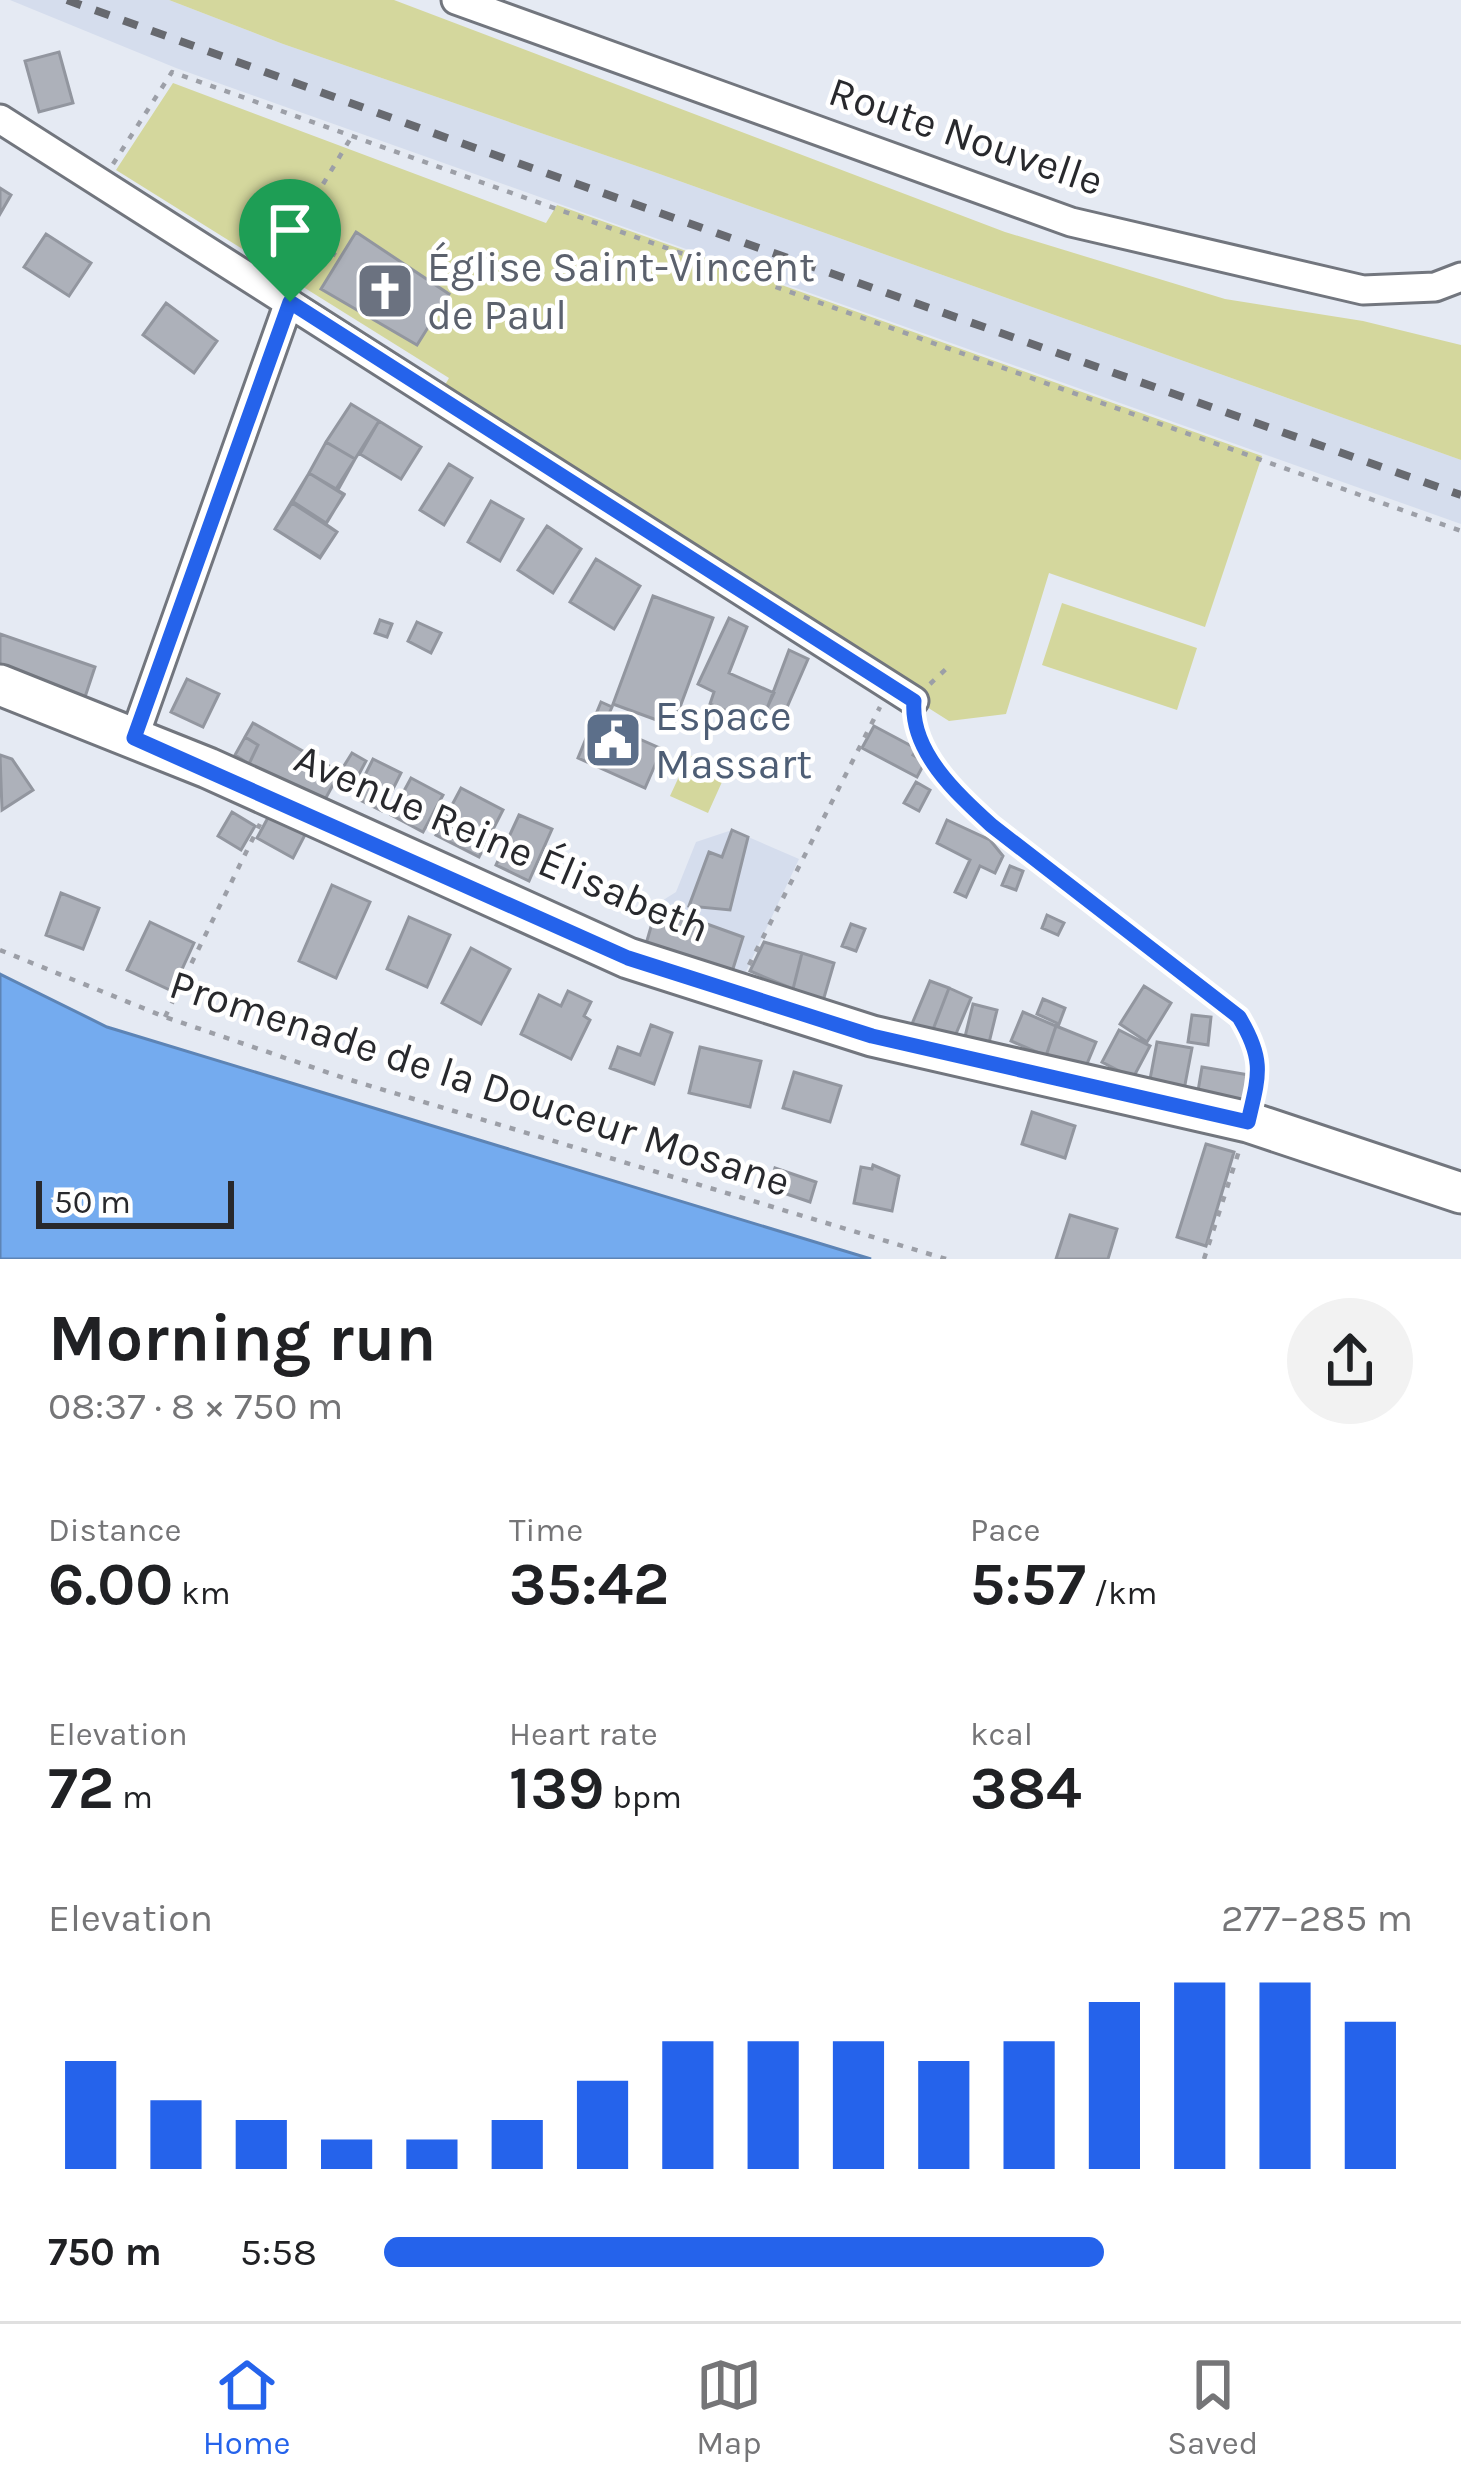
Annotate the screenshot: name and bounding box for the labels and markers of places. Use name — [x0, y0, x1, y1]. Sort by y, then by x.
pin — [239, 179, 341, 302]
place label: Église Saint-Vincent de Paul — [427, 241, 815, 340]
church icon: Église Saint-Vincent de Paul — [354, 260, 416, 322]
place label: Espace Massart — [655, 691, 812, 789]
public building icon: Espace Massart — [582, 709, 644, 771]

